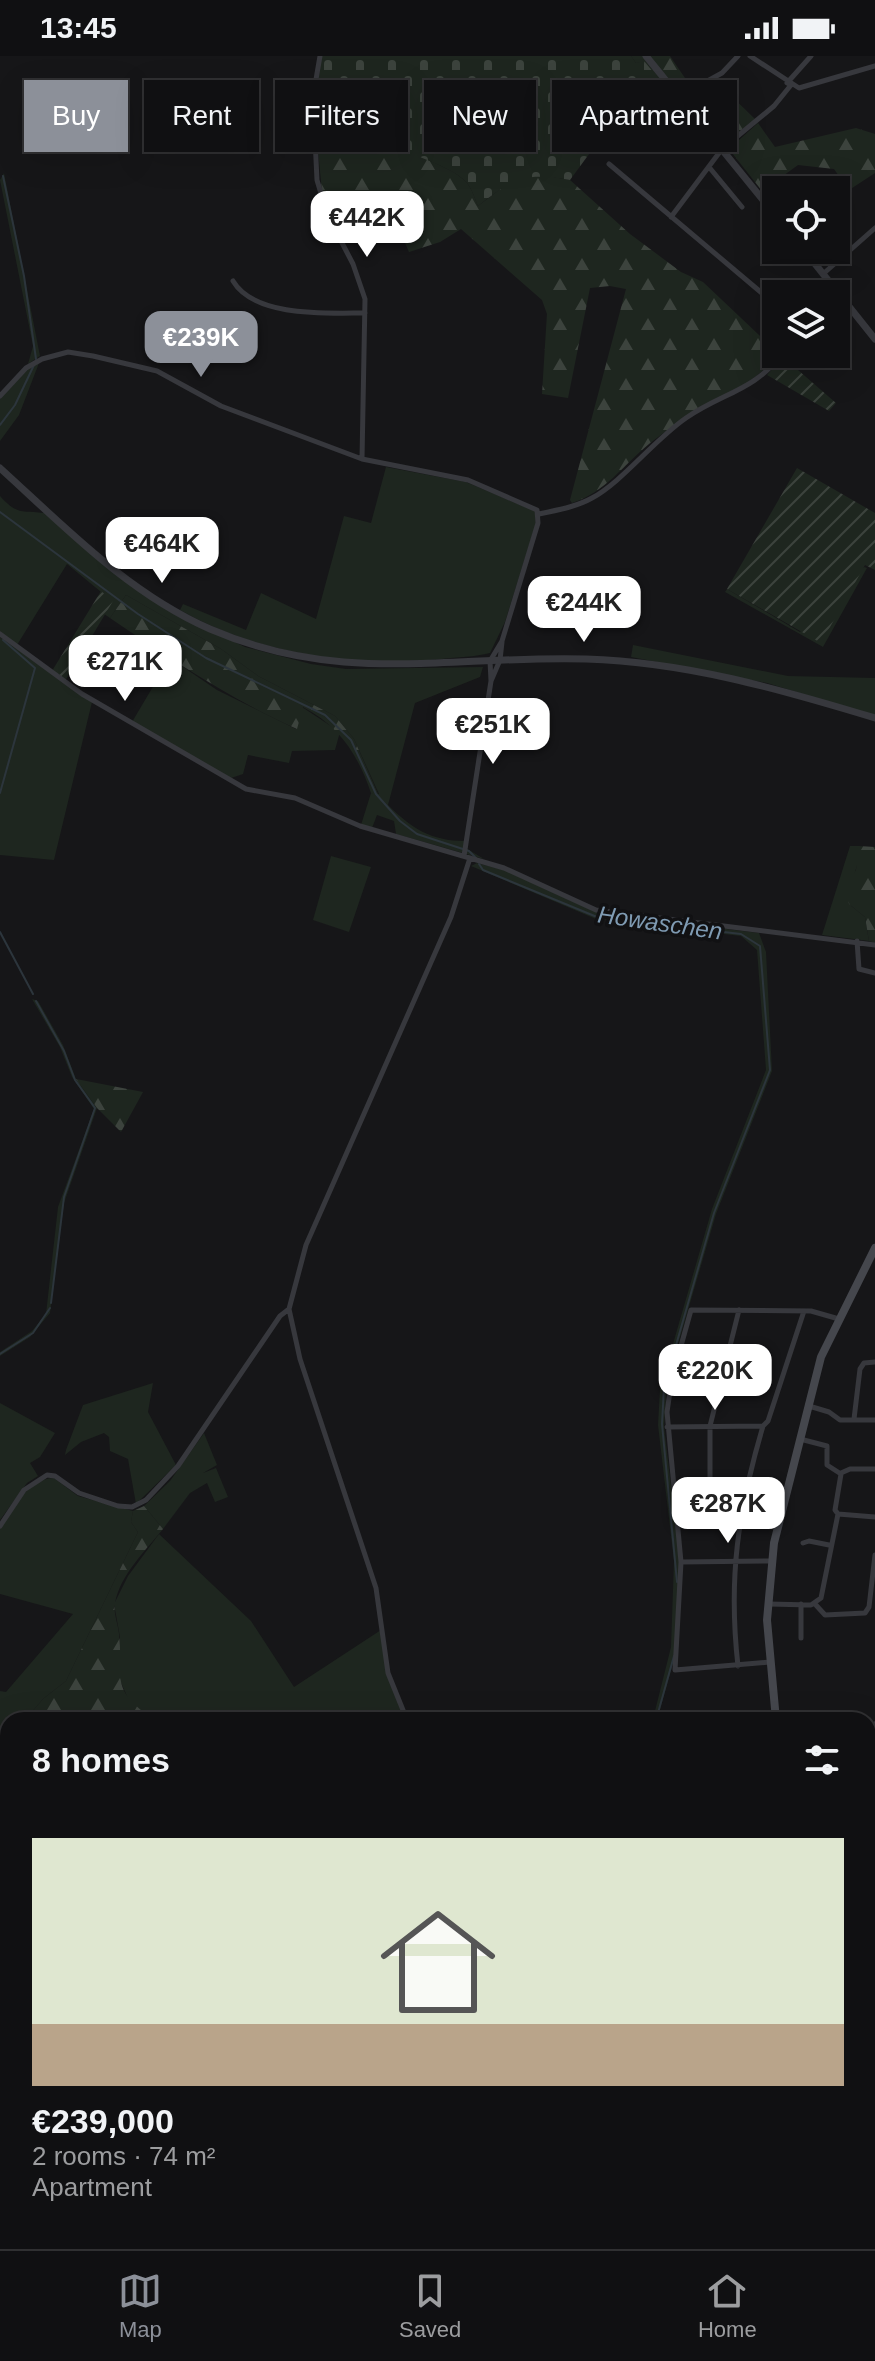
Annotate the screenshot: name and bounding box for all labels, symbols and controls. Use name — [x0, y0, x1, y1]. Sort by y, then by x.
text: 13:45 — [40, 11, 117, 44]
chip: Buy — [24, 80, 128, 152]
chip: Rent — [144, 80, 259, 152]
chip: Filters — [275, 80, 408, 152]
chip: New — [424, 80, 536, 152]
chip: Apartment — [552, 80, 737, 152]
map controls — [762, 176, 850, 368]
button: locate — [762, 176, 850, 264]
pin: €442K — [311, 191, 423, 259]
text: €442K — [329, 202, 405, 232]
button: layers — [762, 280, 850, 368]
pin: €239K — [145, 311, 257, 379]
text: €239K — [163, 322, 239, 352]
pin: €464K — [106, 517, 218, 585]
text: €464K — [124, 528, 200, 558]
pin: €244K — [528, 576, 640, 644]
text: €244K — [546, 587, 622, 617]
pin: €271K — [69, 635, 181, 703]
text: €271K — [87, 646, 163, 676]
pin: €251K — [437, 698, 549, 766]
text: €251K — [455, 709, 531, 739]
water label: Howaschen — [596, 900, 724, 945]
pin: €220K — [659, 1344, 771, 1412]
text: €220K — [677, 1355, 753, 1385]
pin: €287K — [672, 1477, 784, 1545]
text: €287K — [690, 1488, 766, 1518]
icon: filters — [800, 1738, 844, 1782]
text: 8 homes — [32, 1741, 170, 1779]
icon: home — [366, 1890, 510, 2034]
text: €239,000 — [32, 2102, 174, 2140]
text: 2 rooms · 74 m² — [32, 2141, 216, 2171]
text: Apartment — [32, 2172, 152, 2202]
tab: Map — [118, 2269, 162, 2343]
tab: Saved — [399, 2269, 461, 2343]
tab: Home — [698, 2269, 757, 2343]

